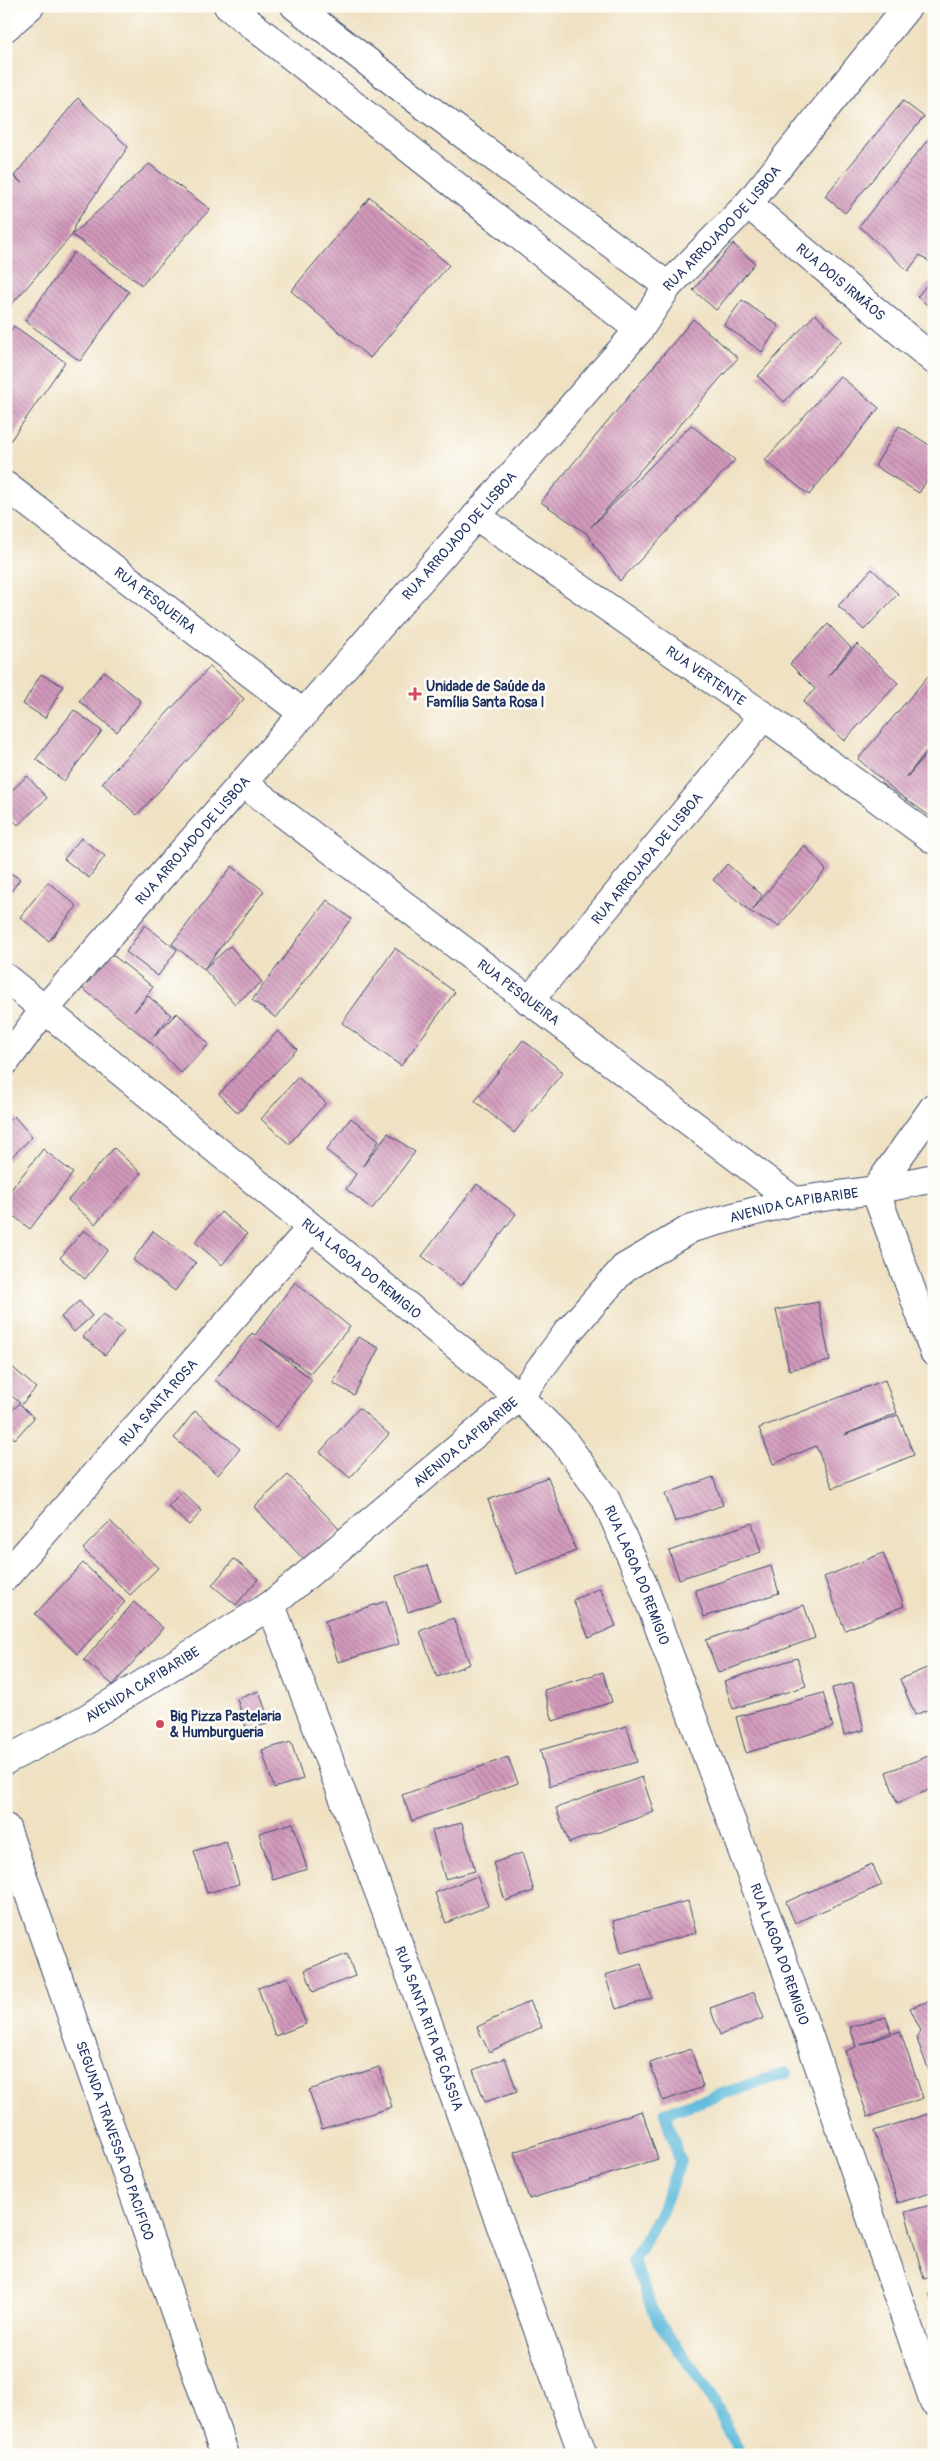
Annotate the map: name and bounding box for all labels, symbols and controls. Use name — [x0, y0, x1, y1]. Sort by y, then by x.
street label: RUA ARROJADO DE LISBOA — [660, 162, 785, 295]
street label: RUA DOIS IRMÃOS — [792, 240, 888, 324]
street label: RUA ARROJADO DE LISBOA — [399, 468, 520, 604]
street label: RUA PESQUEIRA — [111, 564, 199, 637]
street label: RUA VERTENTE — [663, 643, 749, 710]
place label: Unidade de Saúde da Família Santa Rosa I — [426, 678, 546, 711]
marker: Unidade de Saúde da Família Santa Rosa I — [408, 687, 422, 701]
street label: RUA ARROJADO DE LISBOA — [132, 773, 254, 909]
street label: RUA ARROJADA DE LISBOA — [588, 789, 706, 928]
street label: RUA PESQUEIRA — [474, 956, 563, 1029]
street label: AVENIDA CAPIBARIBE — [728, 1184, 860, 1227]
street label: RUA LAGOA DO REMIGIO — [298, 1215, 424, 1323]
street label: RUA SANTA ROSA — [116, 1356, 201, 1450]
street label: AVENIDA CAPIBARIBE — [410, 1394, 522, 1491]
street label: RUA LAGOA DO REMIGIO — [600, 1503, 673, 1647]
street label: AVENIDA CAPIBARIBE — [82, 1643, 203, 1726]
place label: Big Pizza Pastelaria & Humburgueria — [170, 1708, 282, 1741]
marker: Big Pizza Pastelaria & Humburgueria — [154, 1718, 166, 1730]
street label: RUA LAGOA DO REMIGIO — [746, 1881, 812, 2027]
street label: RUA SANTA RITA DE CÁSSIA — [391, 1944, 467, 2113]
street label: SEGUNDA TRAVESSA DO PACIFICO — [72, 2039, 157, 2243]

